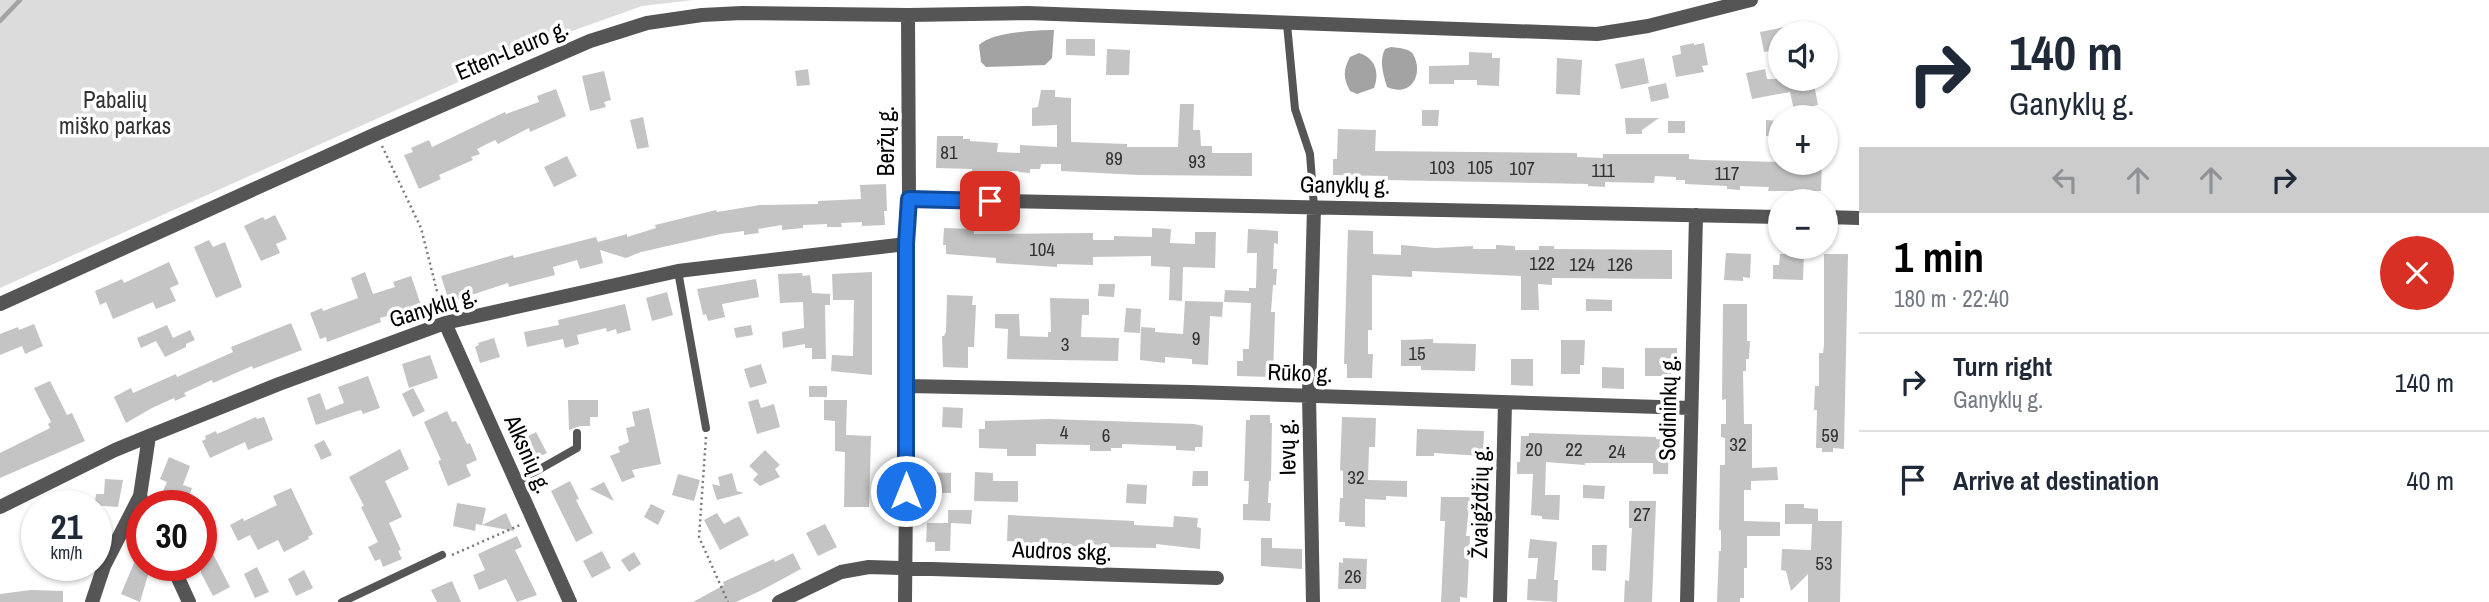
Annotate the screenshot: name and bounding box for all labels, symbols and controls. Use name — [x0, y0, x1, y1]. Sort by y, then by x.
street label: Etten-Leuro g. — [451, 12, 573, 87]
text: 140 m — [2009, 19, 2123, 85]
map controls — [1768, 21, 1838, 259]
button: sound — [1768, 21, 1838, 91]
icon: right — [1894, 28, 1985, 119]
text: Ganyklų g. — [2009, 82, 2134, 125]
park label: Pabalių miško parkas — [59, 84, 171, 141]
button: + — [1768, 105, 1838, 175]
street label: Beržų g. — [870, 106, 901, 176]
house number: 81 — [940, 139, 958, 165]
house number: 89 — [1105, 145, 1123, 171]
house number: 93 — [1188, 148, 1206, 174]
house number: 103 — [1429, 154, 1455, 180]
house number: 105 — [1467, 154, 1493, 180]
house number: 107 — [1509, 155, 1535, 181]
house number: 111 — [1591, 157, 1615, 183]
house number: 117 — [1715, 160, 1740, 186]
icon: left — [2046, 161, 2084, 199]
icon: ahead — [2119, 161, 2157, 199]
icon: ahead — [2192, 161, 2230, 199]
icon: right — [2265, 161, 2303, 199]
street label: Ganyklų g. — [1300, 168, 1390, 201]
pin — [960, 171, 1020, 231]
icon: arrive — [971, 182, 1009, 220]
button: − — [1768, 189, 1838, 259]
text: 1 min — [1894, 229, 1984, 285]
house number: 104 — [1029, 236, 1055, 262]
button: close — [2380, 236, 2454, 310]
house number: 122 — [1529, 250, 1555, 276]
house number: 124 — [1569, 251, 1595, 277]
house number: 126 — [1607, 251, 1633, 277]
street label: Ganyklų g. — [385, 279, 481, 335]
text: 180 m · 22:40 — [1894, 283, 2009, 314]
house number: 9 — [1192, 325, 1200, 351]
house number: 3 — [1061, 331, 1069, 357]
house number: 15 — [1408, 340, 1426, 366]
text: Turn right — [1953, 349, 2052, 384]
street label: Sodininkų g. — [1651, 355, 1684, 461]
street label: Rūko g. — [1267, 356, 1333, 389]
icon: right — [1894, 363, 1932, 401]
text: 140 m — [2395, 365, 2454, 400]
text: Ganyklų g. — [1953, 384, 2043, 415]
street label: Alksnių g. — [497, 409, 559, 498]
street label: Ievų g. — [1271, 418, 1302, 476]
house number: 4 — [1060, 419, 1069, 445]
house number: 6 — [1102, 422, 1110, 448]
house number: 59 — [1821, 422, 1839, 448]
house number: 32 — [1729, 431, 1747, 457]
house number: 20 — [1525, 436, 1543, 462]
house number: 22 — [1565, 436, 1583, 462]
house number: 24 — [1608, 438, 1626, 464]
street label: Žvaigždžių g. — [1463, 445, 1496, 559]
position arrow — [869, 454, 943, 528]
icon: arrive — [1894, 461, 1932, 499]
text: Arrive at destination — [1953, 463, 2159, 498]
text: 40 m — [2407, 463, 2454, 498]
house number: 32 — [1347, 464, 1365, 490]
speed limit sign: 30 — [126, 490, 217, 581]
house number: 27 — [1633, 501, 1651, 527]
text: 21 — [51, 503, 82, 550]
street label: Audros skg. — [1011, 533, 1112, 568]
text: km/h — [51, 540, 83, 565]
house number: 53 — [1815, 550, 1833, 576]
house number: 26 — [1344, 563, 1362, 589]

